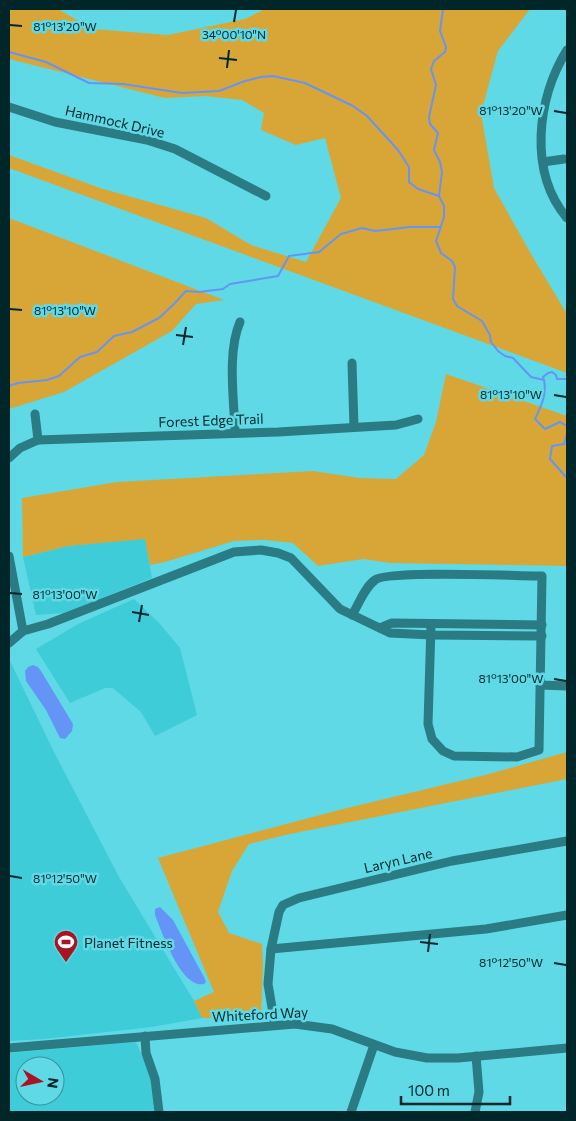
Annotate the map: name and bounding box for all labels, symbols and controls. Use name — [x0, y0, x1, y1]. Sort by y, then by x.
text: 81°13'20"W — [33, 19, 97, 33]
text: 34°00'10"N — [202, 27, 266, 41]
street label: Hammock Drive — [64, 101, 166, 141]
text: 81°13'20"W — [479, 103, 543, 117]
text: 81°13'10"W — [34, 303, 96, 317]
text: 81°13'10"W — [480, 387, 542, 401]
street label: Forest Edge Trail — [158, 410, 264, 430]
text: 81°13'00"W — [33, 587, 97, 601]
text: 81°13'00"W — [479, 671, 543, 685]
street label: Laryn Lane — [362, 844, 434, 876]
text: 81°12'50"W — [33, 871, 97, 885]
sports icon: Planet Fitness — [53, 929, 79, 963]
place label: Planet Fitness — [84, 934, 173, 951]
text: 81°12'50"W — [479, 955, 543, 969]
street label: Whiteford Way — [211, 1003, 309, 1025]
north arrow — [15, 1056, 65, 1106]
scale bar — [401, 1074, 510, 1106]
text: N — [44, 1077, 63, 1090]
text: 100 m — [408, 1081, 450, 1099]

